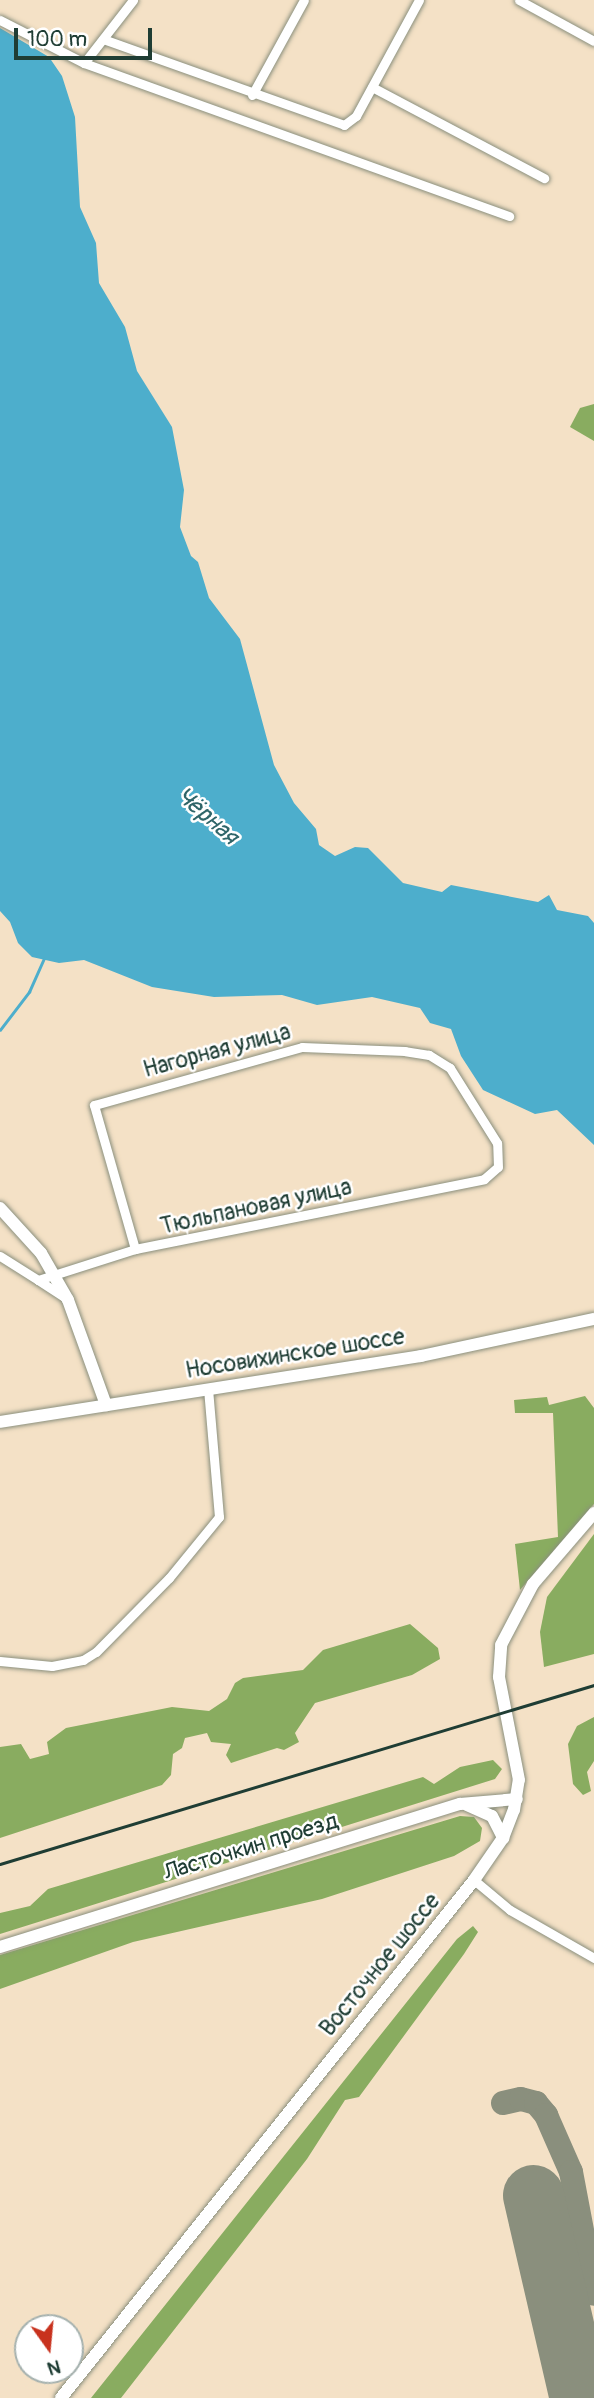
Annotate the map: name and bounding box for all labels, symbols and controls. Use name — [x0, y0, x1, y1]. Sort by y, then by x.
scale bar — [18, 14, 156, 58]
text: 100 m — [27, 26, 87, 53]
water label: Чёрная — [170, 781, 244, 851]
street label: Нагорная улица — [140, 1018, 294, 1084]
street label: Тюльпановая улица — [158, 1173, 354, 1241]
street label: Носовихинское шоссе — [184, 1323, 406, 1385]
street label: Ласточкин проезд — [160, 1807, 342, 1887]
street label: Восточное шоссе — [314, 1888, 446, 2042]
north arrow — [14, 2314, 84, 2384]
text: N — [45, 2354, 63, 2381]

